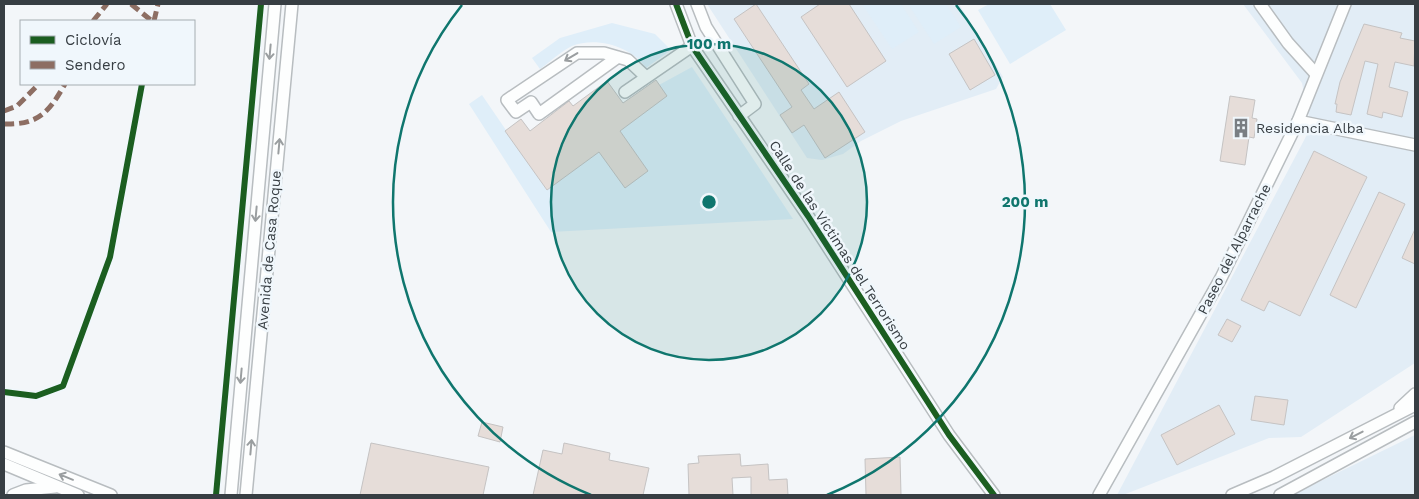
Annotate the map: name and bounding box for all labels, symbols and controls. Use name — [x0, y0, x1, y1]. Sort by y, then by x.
legend — [20, 20, 195, 85]
text: Ciclovía — [65, 31, 122, 49]
text: 100 m — [687, 35, 731, 53]
one-way arrow — [266, 44, 275, 60]
one-way arrow — [564, 53, 578, 63]
text: Sendero — [65, 56, 126, 74]
building icon: Residencia Alba — [1230, 117, 1252, 139]
place label: Residencia Alba — [1256, 120, 1363, 136]
street label: Calle de las Víctimas del Terrorismo — [766, 137, 914, 353]
one-way arrow — [274, 138, 284, 154]
street label: Avenida de Casa Roque — [254, 170, 284, 330]
street label: Paseo del Alparrache — [1194, 181, 1274, 317]
centre of rings — [700, 193, 718, 211]
text: 200 m — [1002, 193, 1048, 211]
one-way arrow — [251, 206, 261, 222]
one-way arrow — [237, 368, 246, 384]
one-way arrow — [1349, 431, 1364, 441]
one-way arrow — [246, 439, 256, 455]
one-way arrow — [59, 471, 74, 481]

